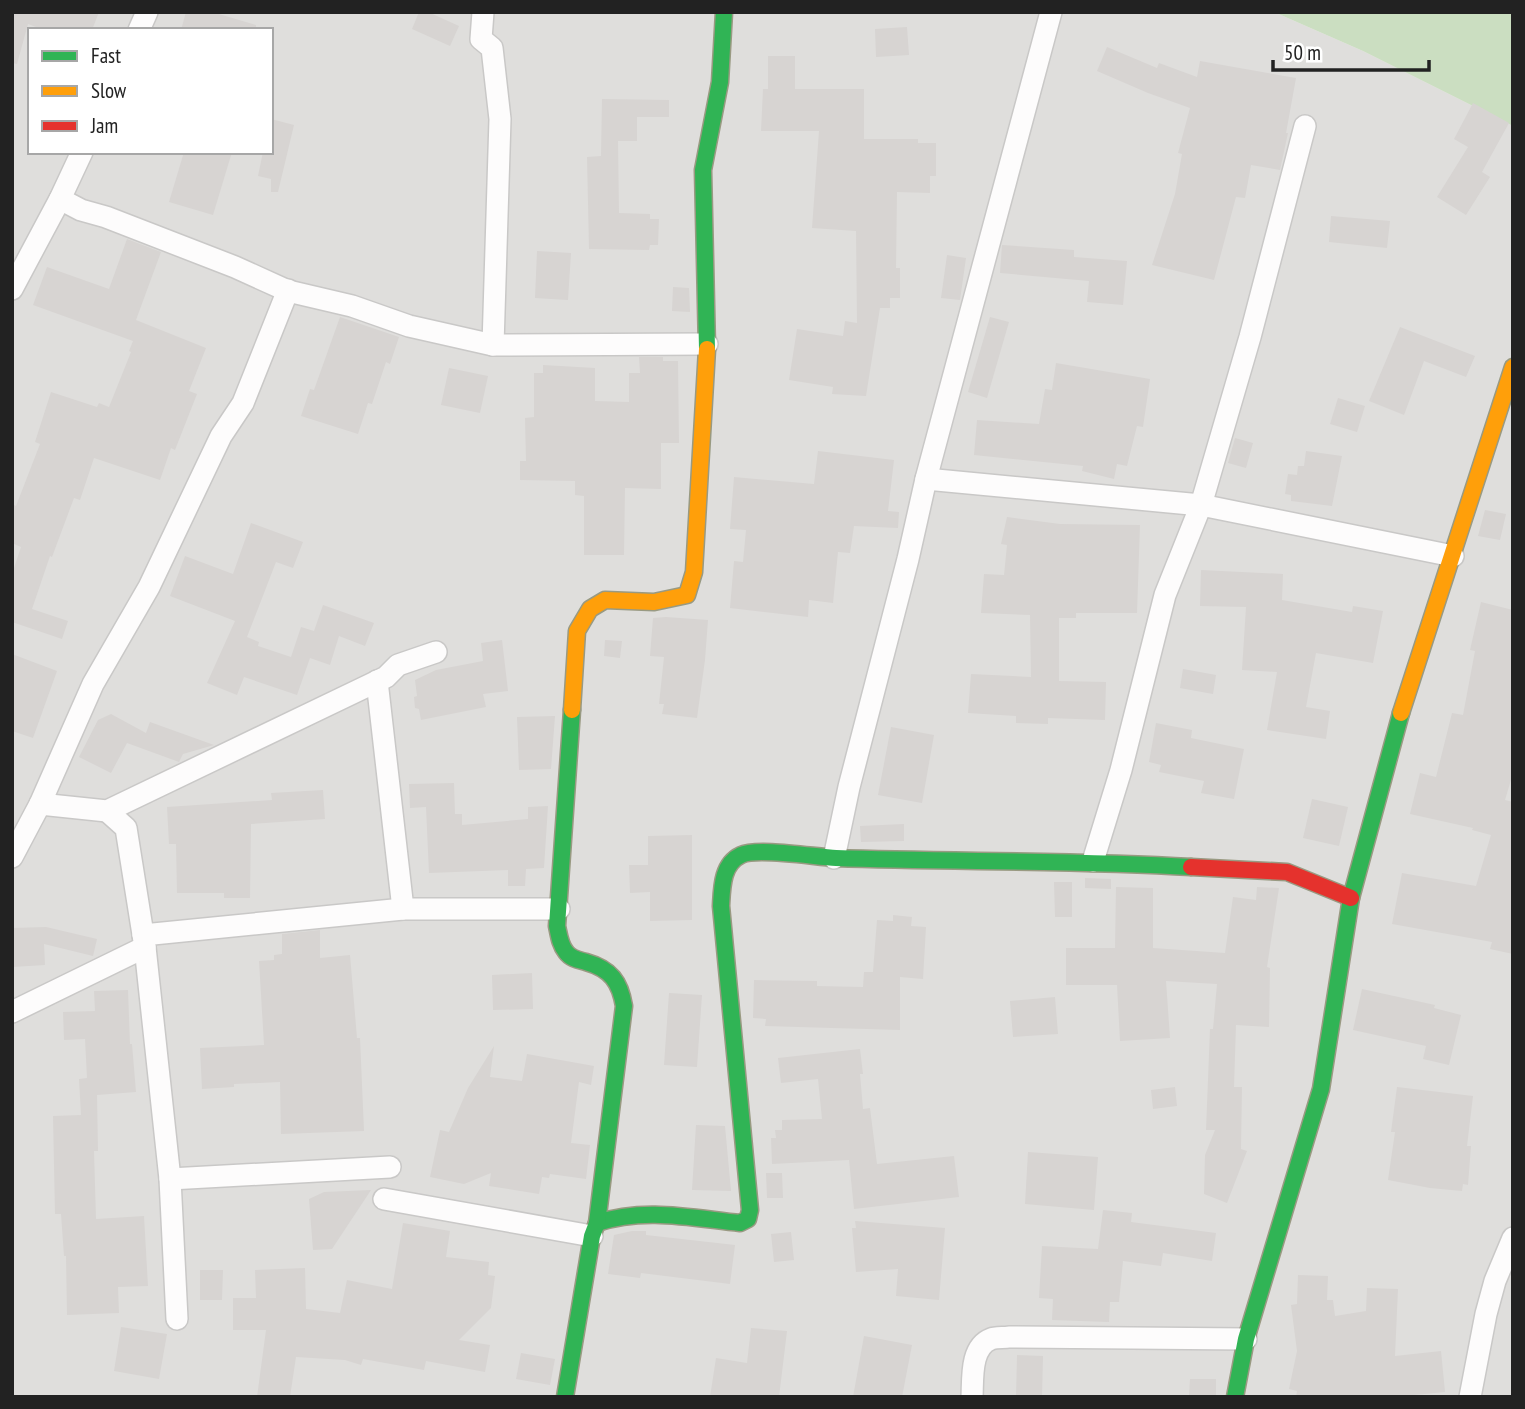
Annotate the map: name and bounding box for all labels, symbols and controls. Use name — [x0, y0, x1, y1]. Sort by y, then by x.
legend — [28, 28, 273, 154]
scale bar — [1273, 28, 1429, 72]
text: 50 m — [1284, 39, 1321, 66]
text: Fast — [91, 42, 121, 69]
text: Slow — [91, 77, 127, 104]
text: Jam — [90, 112, 118, 139]

